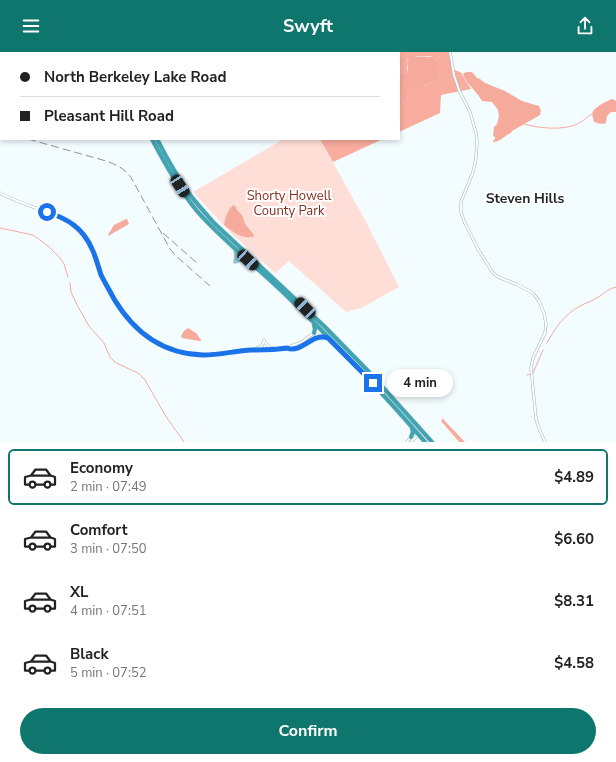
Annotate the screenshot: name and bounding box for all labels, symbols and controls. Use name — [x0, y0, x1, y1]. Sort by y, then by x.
text: Swyft — [283, 14, 333, 38]
icon: menu — [20, 15, 42, 37]
icon: share — [574, 15, 596, 37]
text: North Berkeley Lake Road — [44, 67, 226, 87]
text: Pleasant Hill Road — [44, 106, 174, 126]
car — [168, 173, 192, 199]
park label: Shorty Howell County Park — [247, 187, 332, 220]
district label: Steven Hills — [486, 189, 564, 208]
route start — [38, 203, 56, 221]
car — [235, 247, 261, 273]
car — [292, 295, 318, 321]
callout: 4 min — [387, 369, 453, 397]
route end — [364, 374, 382, 392]
text: 4 min — [403, 374, 437, 392]
text: Economy — [70, 458, 133, 478]
icon: car — [22, 459, 58, 495]
text: $4.89 — [554, 467, 594, 487]
text: 2 min · 07:49 — [70, 478, 146, 496]
text: Comfort — [70, 520, 127, 540]
icon: car — [22, 521, 58, 557]
text: $6.60 — [554, 529, 594, 549]
text: 3 min · 07:50 — [70, 540, 146, 558]
text: XL — [70, 582, 89, 602]
icon: car — [22, 583, 58, 619]
text: $8.31 — [554, 591, 594, 611]
text: 4 min · 07:51 — [70, 602, 146, 620]
text: Black — [70, 644, 108, 664]
icon: car — [22, 645, 58, 681]
text: $4.58 — [554, 653, 594, 673]
text: 5 min · 07:52 — [70, 664, 146, 682]
button: Confirm — [20, 708, 596, 754]

